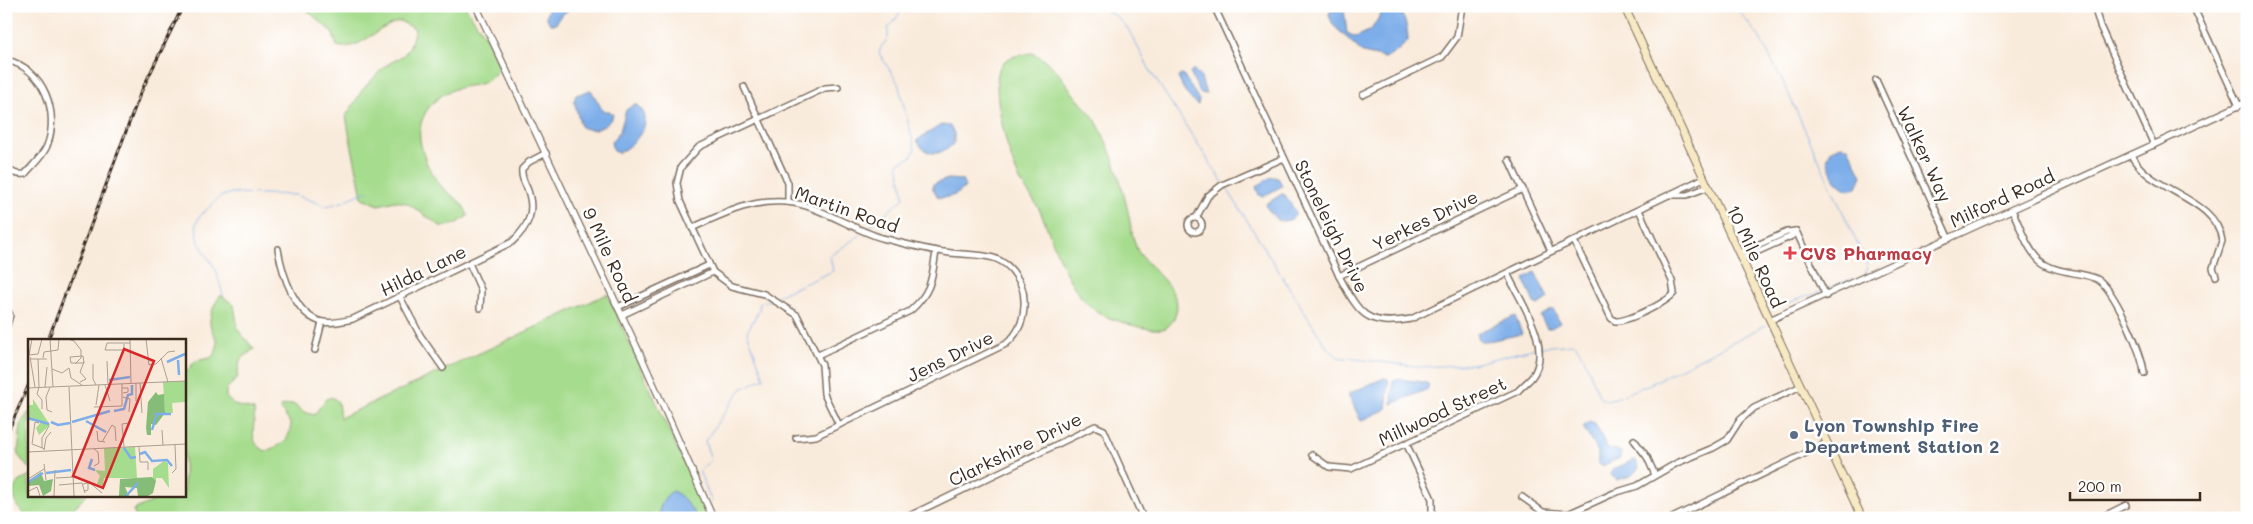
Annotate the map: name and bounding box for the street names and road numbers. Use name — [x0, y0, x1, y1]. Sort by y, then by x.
street label: Walker Way — [1892, 102, 1958, 206]
street label: Stoneleigh Drive — [1289, 156, 1375, 296]
street label: Milford Road — [1946, 163, 2058, 233]
street label: Martin Road — [792, 180, 902, 238]
street label: Yerkes Drive — [1368, 184, 1482, 256]
street label: 10 Mile Road — [1722, 201, 1790, 311]
street label: 9 Mile Road — [577, 203, 643, 307]
street label: Hilda Lane — [376, 239, 470, 301]
street label: Jens Drive — [903, 325, 997, 387]
street label: Millwood Street — [1374, 371, 1510, 451]
street label: Clarkshire Drive — [945, 406, 1085, 492]

